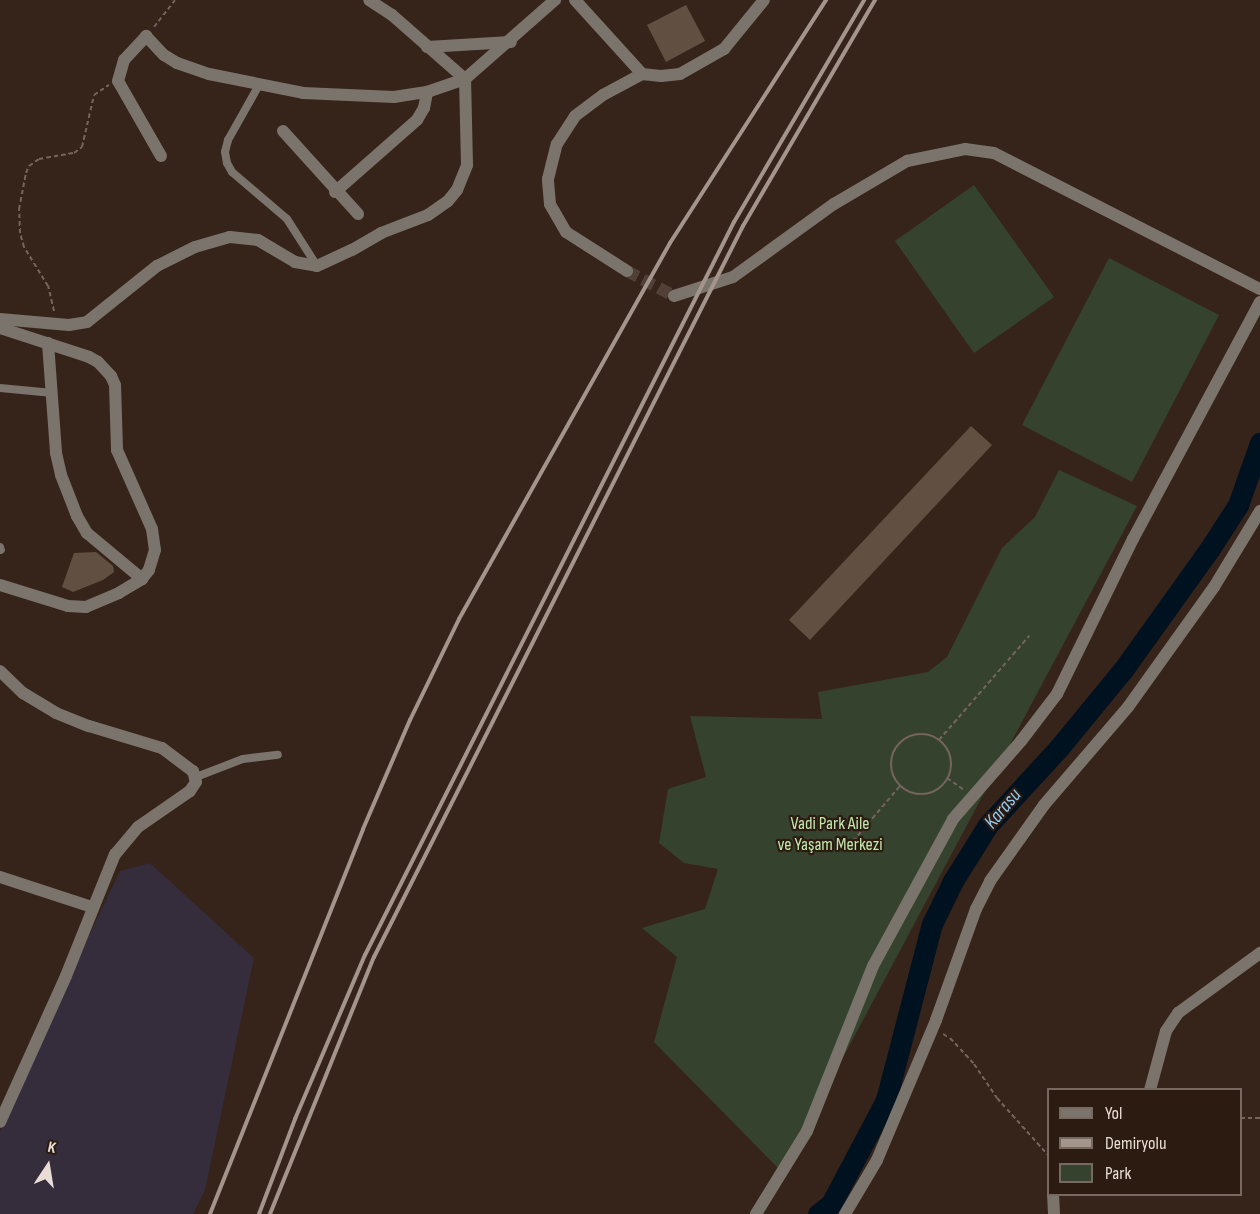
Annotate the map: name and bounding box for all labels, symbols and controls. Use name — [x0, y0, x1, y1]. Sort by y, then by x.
water label: Karasu — [979, 784, 1027, 834]
park label: Vadi Park Aile ve Yaşam Merkezi — [777, 814, 883, 856]
legend — [1047, 1088, 1242, 1196]
text: Yol — [1105, 1103, 1122, 1124]
text: Demiryolu — [1105, 1133, 1166, 1154]
north arrow — [18, 1136, 78, 1196]
text: K — [46, 1138, 58, 1158]
text: Park — [1105, 1163, 1131, 1184]

